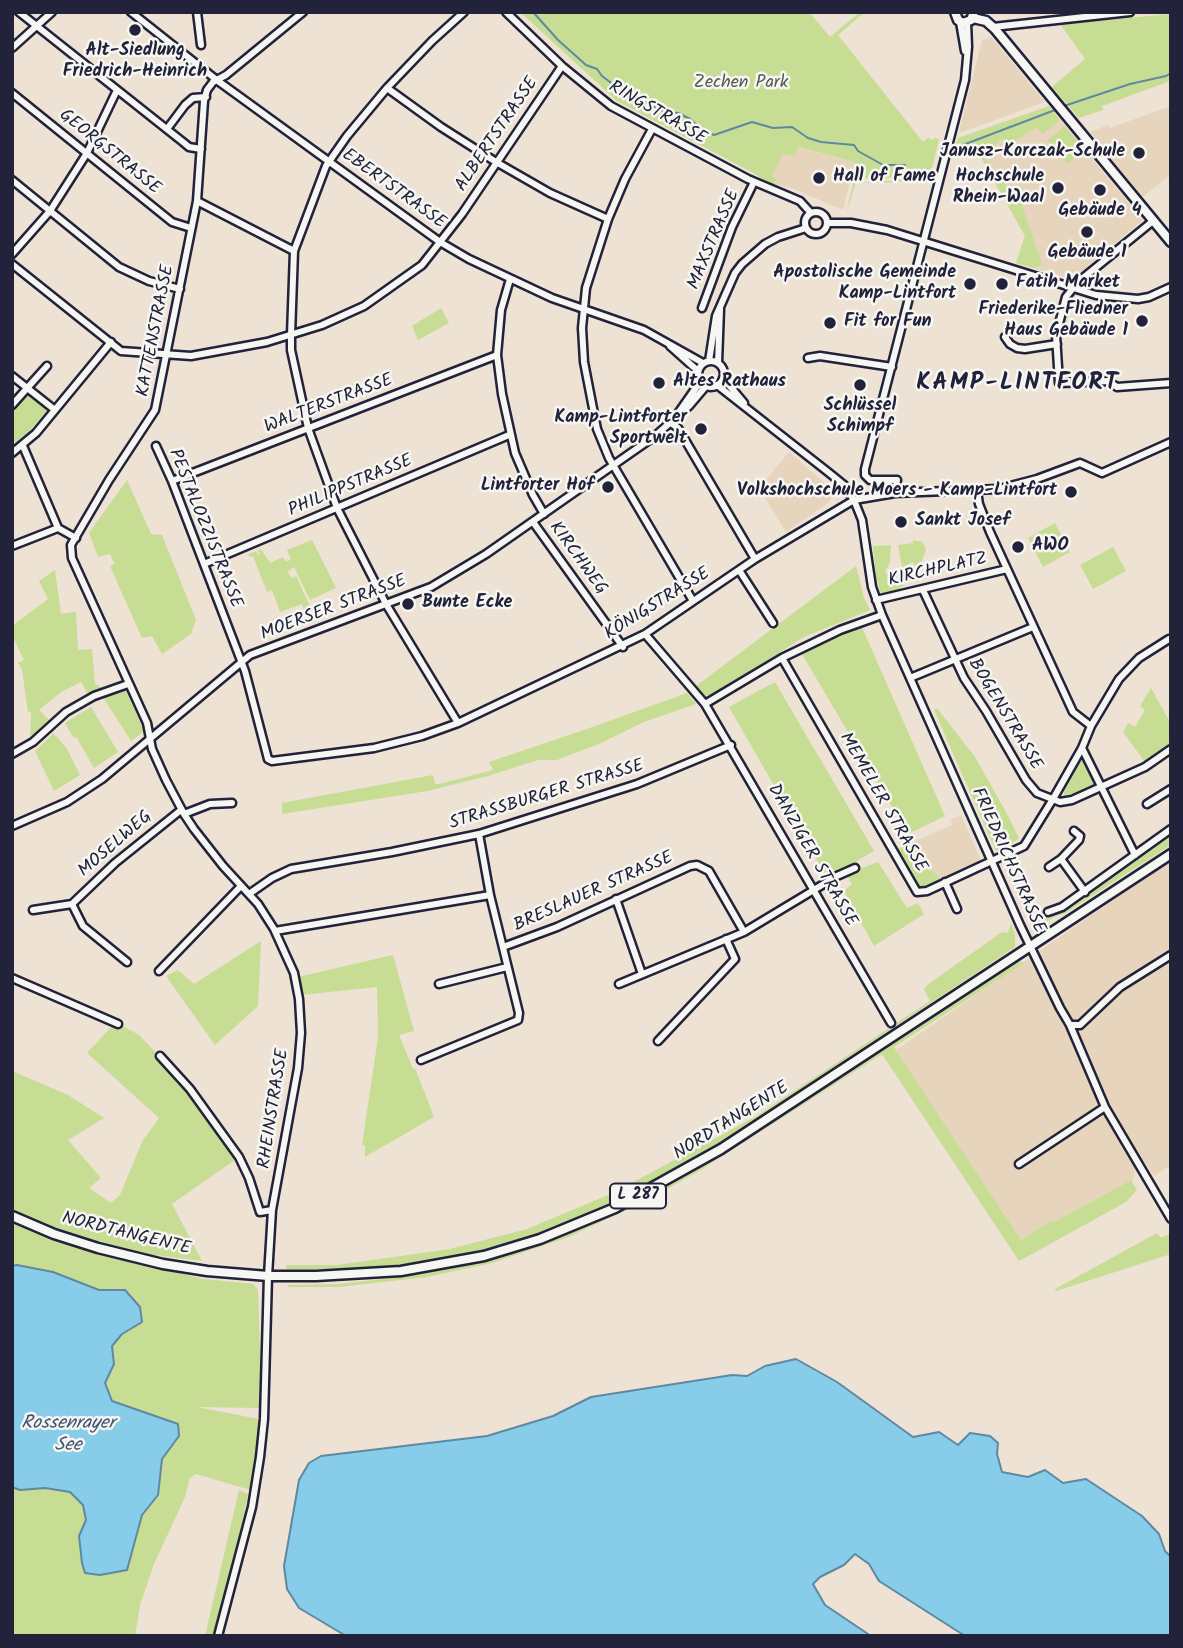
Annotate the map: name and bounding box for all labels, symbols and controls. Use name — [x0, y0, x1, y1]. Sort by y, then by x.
marker: Alt-Siedlung Friedrich-Heinrich — [127, 22, 143, 38]
place label: Alt-Siedlung Friedrich-Heinrich — [63, 41, 207, 84]
park label: Zechen Park — [694, 73, 788, 95]
street label: ALBERTSTRASSE — [452, 74, 544, 196]
street label: RINGSTRASSE — [604, 77, 710, 151]
street label: GEORGSTRASSE — [54, 105, 164, 201]
place label: Janusz-Korczak-Schule — [940, 142, 1125, 164]
street label: EBERTSTRASSE — [337, 145, 449, 235]
marker: Janusz-Korczak-Schule — [1131, 145, 1147, 161]
place label: Hall of Fame — [833, 167, 936, 189]
place label: Hochschule Rhein-Waal — [953, 167, 1044, 210]
marker: Hall of Fame — [811, 170, 827, 186]
marker: Hochschule Rhein-Waal — [1050, 180, 1066, 196]
marker: Gebäude 4 — [1092, 182, 1108, 198]
street label: MAXSTRASSE — [684, 187, 746, 293]
place label: Gebäude 4 — [1058, 201, 1142, 223]
marker: Gebäude 1 — [1079, 224, 1095, 240]
place label: Gebäude 1 — [1048, 243, 1126, 265]
street label: KATTENSTRASSE — [134, 263, 180, 399]
place label: Apostolische Gemeinde Kamp-Lintfort — [773, 263, 956, 306]
place label: Fatih Market — [1016, 273, 1120, 295]
marker: Apostolische Gemeinde Kamp-Lintfort — [962, 276, 978, 292]
marker: Fatih Market — [994, 276, 1010, 292]
place label: Friederike-Fliedner Haus Gebäude 1 — [978, 300, 1128, 342]
place label: Fit for Fun — [844, 312, 931, 334]
marker: Friederike-Fliedner Haus Gebäude 1 — [1134, 313, 1150, 329]
marker: Fit for Fun — [822, 315, 838, 331]
street label: WALTERSTRASSE — [262, 371, 396, 439]
district label: KAMP-LINTFORT — [918, 371, 1118, 399]
place label: Altes Rathaus — [673, 372, 786, 394]
marker: Altes Rathaus — [651, 375, 667, 391]
marker: Schlüssel Schimpf — [852, 377, 868, 393]
place label: Schlüssel Schimpf — [824, 396, 896, 438]
place label: Kamp-Lintforter Sportwelt — [554, 408, 687, 450]
marker: Kamp-Lintforter Sportwelt — [693, 421, 709, 437]
street label: PESTALOZZISTRASSE — [162, 446, 246, 612]
street label: PHILIPPSTRASSE — [286, 451, 416, 523]
place label: Lintforter Hof — [481, 476, 594, 498]
marker: Lintforter Hof — [600, 479, 616, 495]
place label: Volkshochschule Moers - Kamp-Lintfort — [737, 481, 1057, 503]
marker: Volkshochschule Moers - Kamp-Lintfort — [1063, 484, 1079, 500]
place label: Sankt Josef — [915, 511, 1010, 533]
marker: Sankt Josef — [893, 514, 909, 530]
street label: KIRCHWEG — [543, 518, 611, 600]
place label: AWO — [1032, 536, 1069, 558]
marker: AWO — [1010, 539, 1026, 555]
street label: KIRCHPLATZ — [886, 549, 990, 593]
street label: KÖNIGSTRASSE — [601, 564, 715, 646]
street label: MOERSER STRASSE — [258, 571, 410, 647]
place label: Bunte Ecke — [422, 593, 512, 615]
marker: Bunte Ecke — [400, 596, 416, 612]
street label: BOGENSTRASSE — [962, 655, 1046, 775]
street label: MEMELER STRASSE — [833, 729, 931, 877]
street label: STRASSBURGER STRASSE — [447, 756, 647, 836]
street label: DANZIGER STRASSE — [761, 781, 861, 931]
street label: FRIEDRICHSTRASSE — [965, 785, 1049, 937]
street label: MOSELWEG — [75, 807, 157, 883]
street label: BRESLAUER STRASSE — [511, 848, 677, 938]
street label: RHEINSTRASSE — [255, 1047, 295, 1171]
street label: NORDTANGENTE — [670, 1078, 794, 1166]
road number: L 287 — [610, 1184, 666, 1208]
street label: NORDTANGENTE — [59, 1209, 193, 1261]
water label: Rossenrayer See — [21, 1414, 115, 1458]

